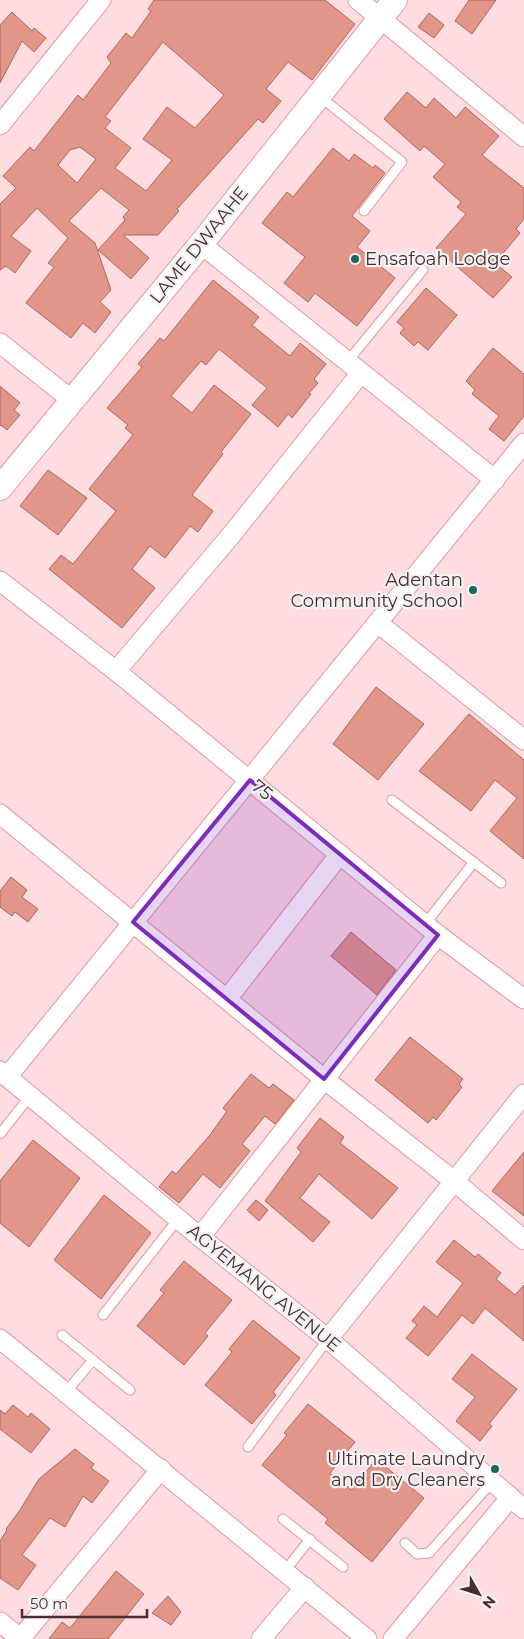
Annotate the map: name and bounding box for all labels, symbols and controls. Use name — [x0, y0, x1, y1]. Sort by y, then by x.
street label: LAME DWAAHE — [145, 182, 253, 308]
place label: Ensafoah Lodge — [365, 248, 511, 270]
marker: Ensafoah Lodge — [349, 253, 361, 265]
place label: Adentan Community School — [290, 569, 463, 612]
marker: Adentan Community School — [467, 584, 479, 596]
street label: 75 — [247, 775, 277, 805]
street label: AGYEMANG AVENUE — [183, 1219, 345, 1357]
place label: Ultimate Laundry and Dry Cleaners — [327, 1448, 485, 1491]
marker: Ultimate Laundry and Dry Cleaners — [489, 1463, 501, 1475]
north arrow — [454, 1569, 504, 1619]
scale bar — [22, 1586, 148, 1618]
text: N — [479, 1592, 500, 1612]
text: 50 m — [30, 1594, 68, 1613]

